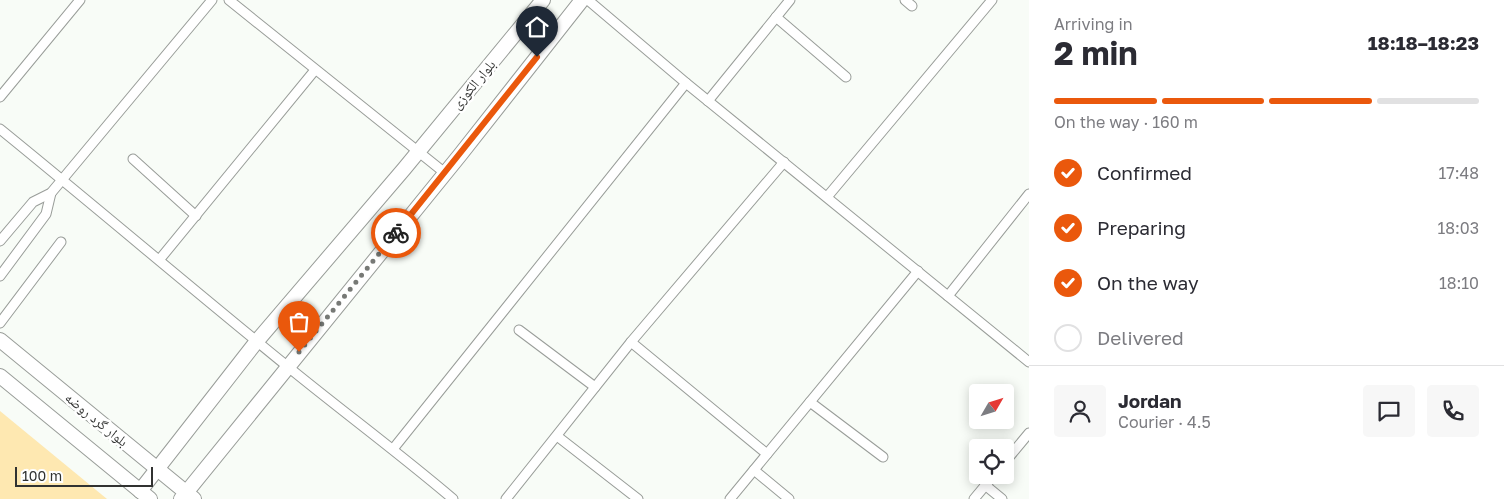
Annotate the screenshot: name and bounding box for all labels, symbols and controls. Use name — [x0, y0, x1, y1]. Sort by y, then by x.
pin — [516, 6, 558, 57]
icon: home — [523, 13, 551, 41]
text: Arriving in — [1054, 14, 1133, 34]
text: 18:18–18:23 — [1368, 31, 1479, 54]
text: 2 min — [1054, 34, 1138, 72]
street label: بلوار الکوزی — [447, 56, 499, 113]
text: On the way · 160 m — [1054, 112, 1198, 132]
icon: check — [1054, 159, 1082, 187]
text: Confirmed — [1097, 161, 1192, 184]
text: 17:48 — [1438, 163, 1479, 183]
courier — [371, 208, 421, 258]
icon: check — [1054, 214, 1082, 242]
text: Preparing — [1097, 216, 1186, 239]
text: 18:03 — [1437, 218, 1479, 238]
icon: bike — [382, 219, 410, 247]
icon: check — [1054, 269, 1082, 297]
text: On the way — [1097, 271, 1199, 294]
text: 18:10 — [1439, 273, 1479, 293]
pin — [278, 301, 320, 352]
icon: bag — [285, 308, 313, 336]
text: Delivered — [1097, 326, 1184, 349]
north arrow — [969, 384, 1014, 429]
map controls — [969, 384, 1014, 484]
button: person — [1054, 385, 1106, 437]
button: chat — [1363, 385, 1415, 437]
button: phone — [1427, 385, 1479, 437]
street label: بلوار گرد روضه — [61, 388, 132, 450]
text: Jordan — [1118, 389, 1182, 412]
text: Courier · 4.5 — [1118, 412, 1211, 432]
button: locate — [969, 439, 1014, 484]
scale bar — [15, 464, 152, 487]
text: 100 m — [22, 467, 62, 484]

